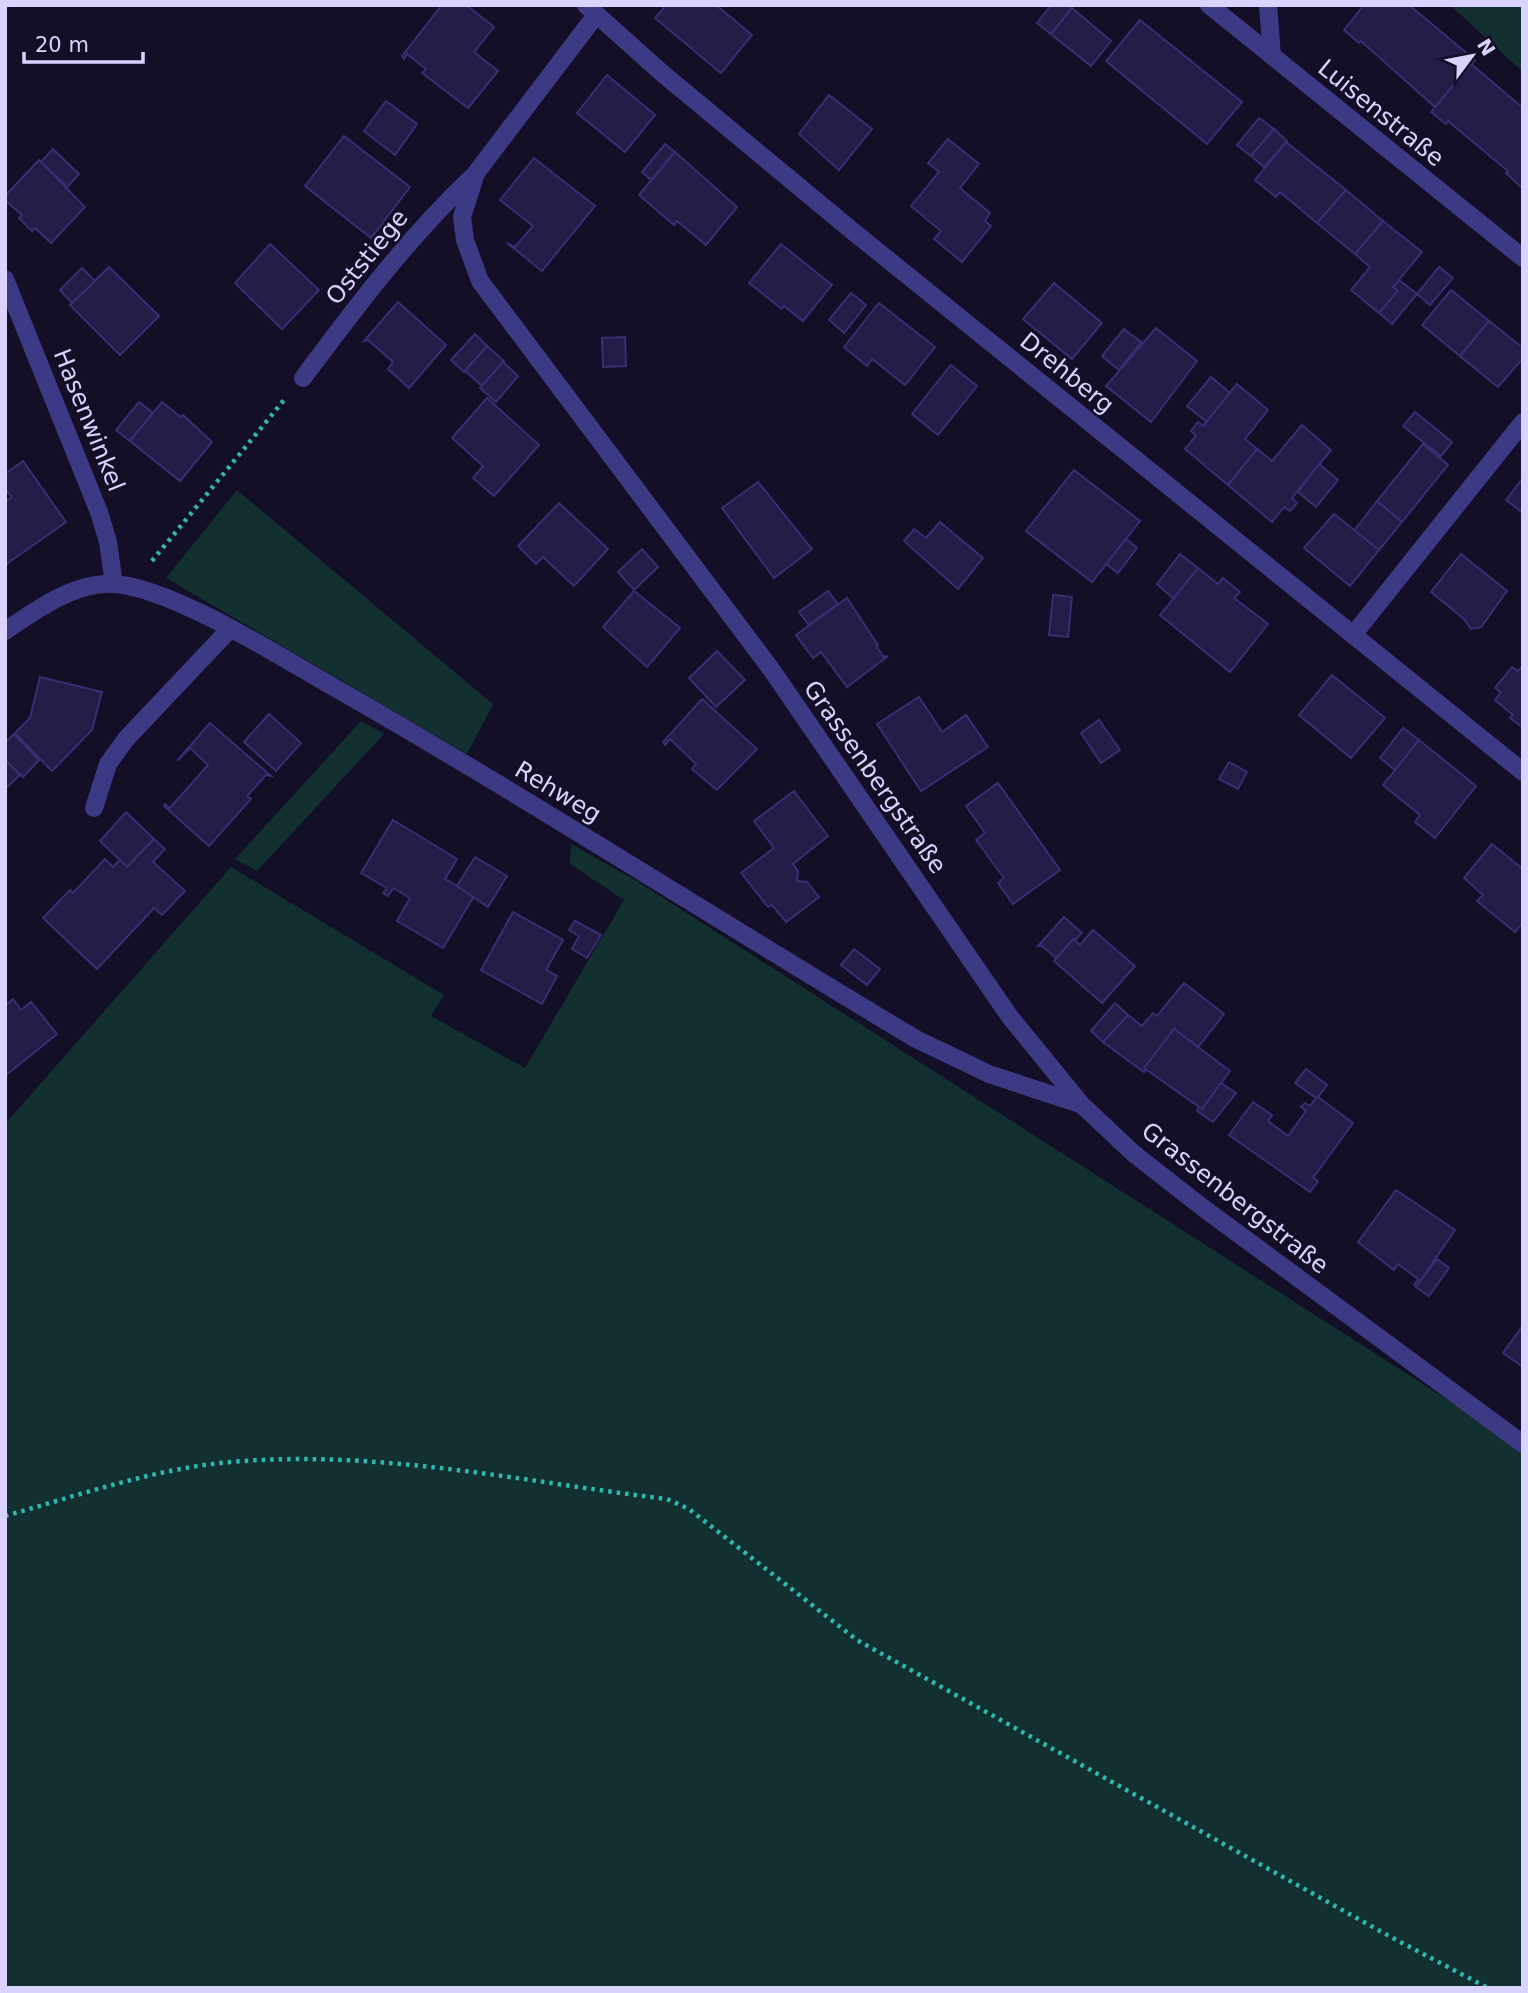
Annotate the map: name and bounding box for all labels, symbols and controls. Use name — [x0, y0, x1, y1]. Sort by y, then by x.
scale bar — [24, 21, 144, 65]
north arrow — [1437, 21, 1507, 91]
text: 20 m — [35, 33, 89, 57]
text: N — [1473, 34, 1500, 60]
street label: Luisenstraße — [1312, 54, 1450, 172]
street label: Oststiege — [320, 204, 414, 310]
street label: Drehberg — [1014, 327, 1120, 419]
street label: Hasenwinkel — [48, 345, 130, 495]
street label: Grassenbergstraße — [798, 675, 952, 879]
street label: Rehweg — [510, 755, 606, 829]
street label: Grassenbergstraße — [1136, 1116, 1334, 1280]

